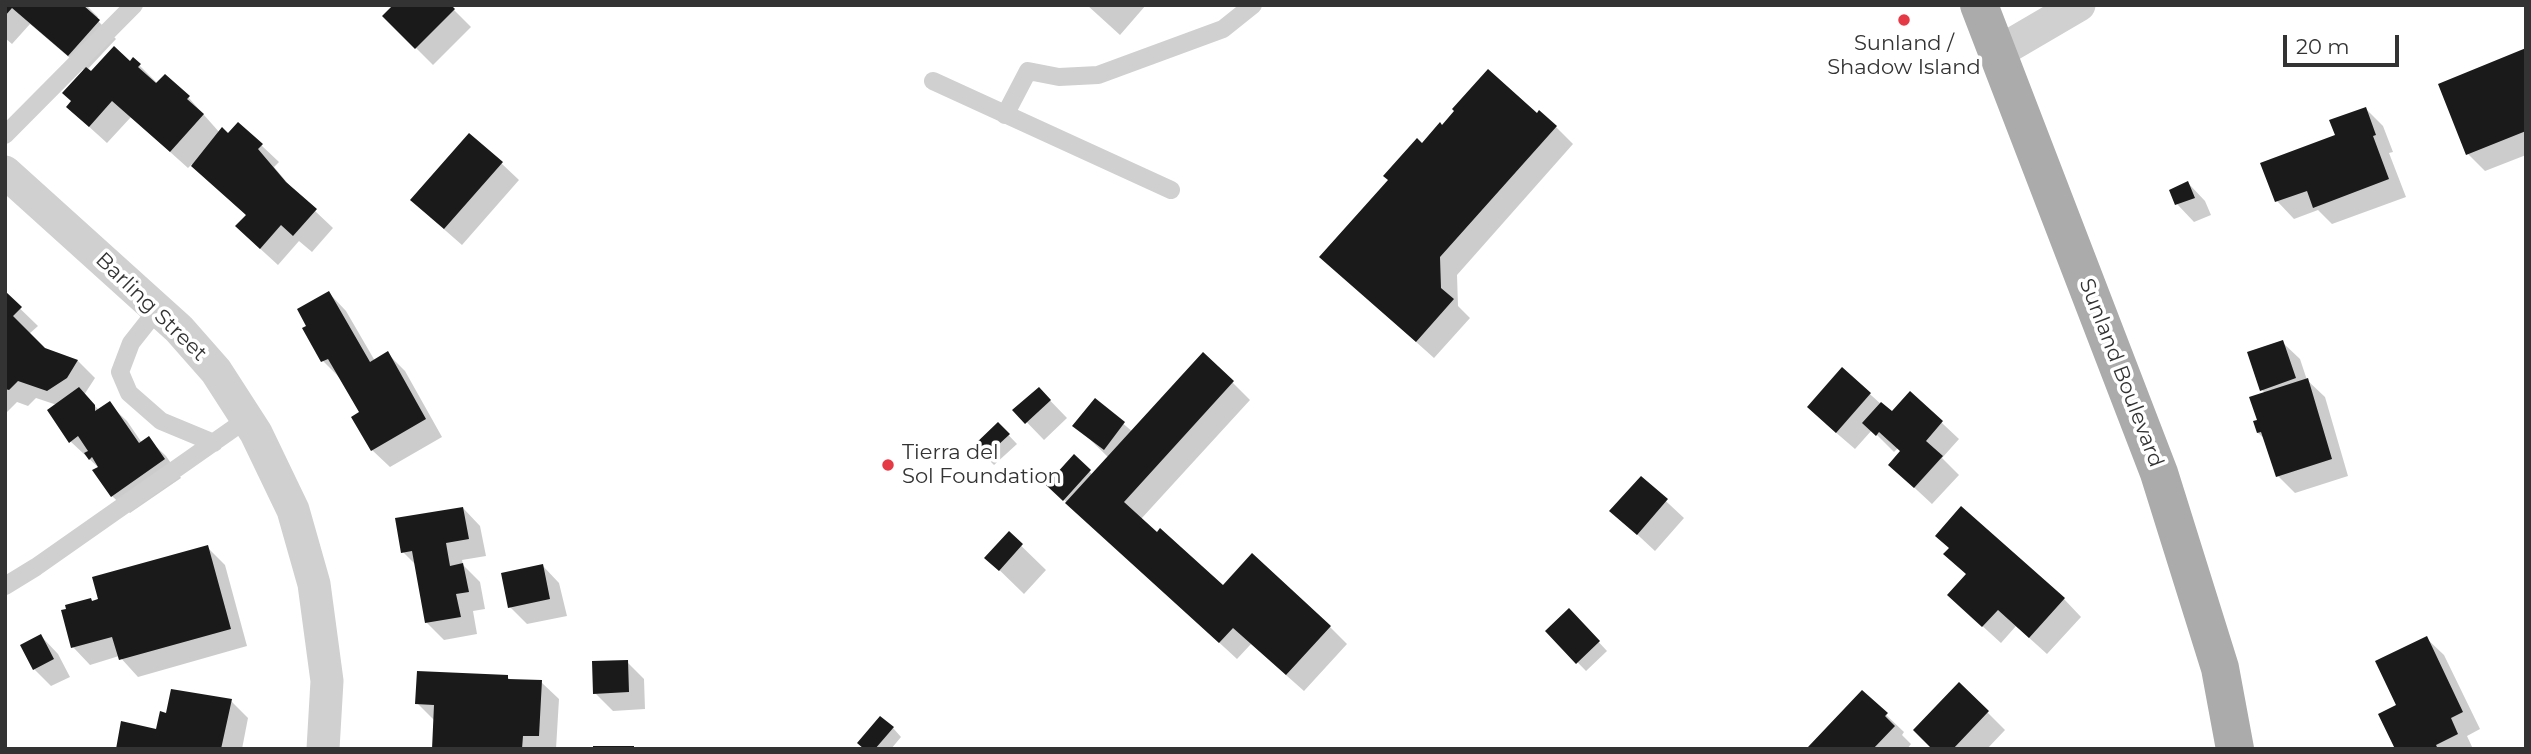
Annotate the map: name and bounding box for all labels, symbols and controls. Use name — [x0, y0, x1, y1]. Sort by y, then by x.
marker: Sunland / Shadow Island — [1896, 12, 1912, 28]
scale bar — [2286, 21, 2402, 65]
place label: Sunland / Shadow Island — [1827, 31, 1981, 81]
text: 20 m — [2296, 34, 2350, 59]
street label: Barling Street — [90, 247, 212, 367]
street label: Sunland Boulevard — [2073, 275, 2169, 471]
place label: Tierra del Sol Foundation — [902, 440, 1062, 490]
marker: Tierra del Sol Foundation — [880, 457, 896, 473]

